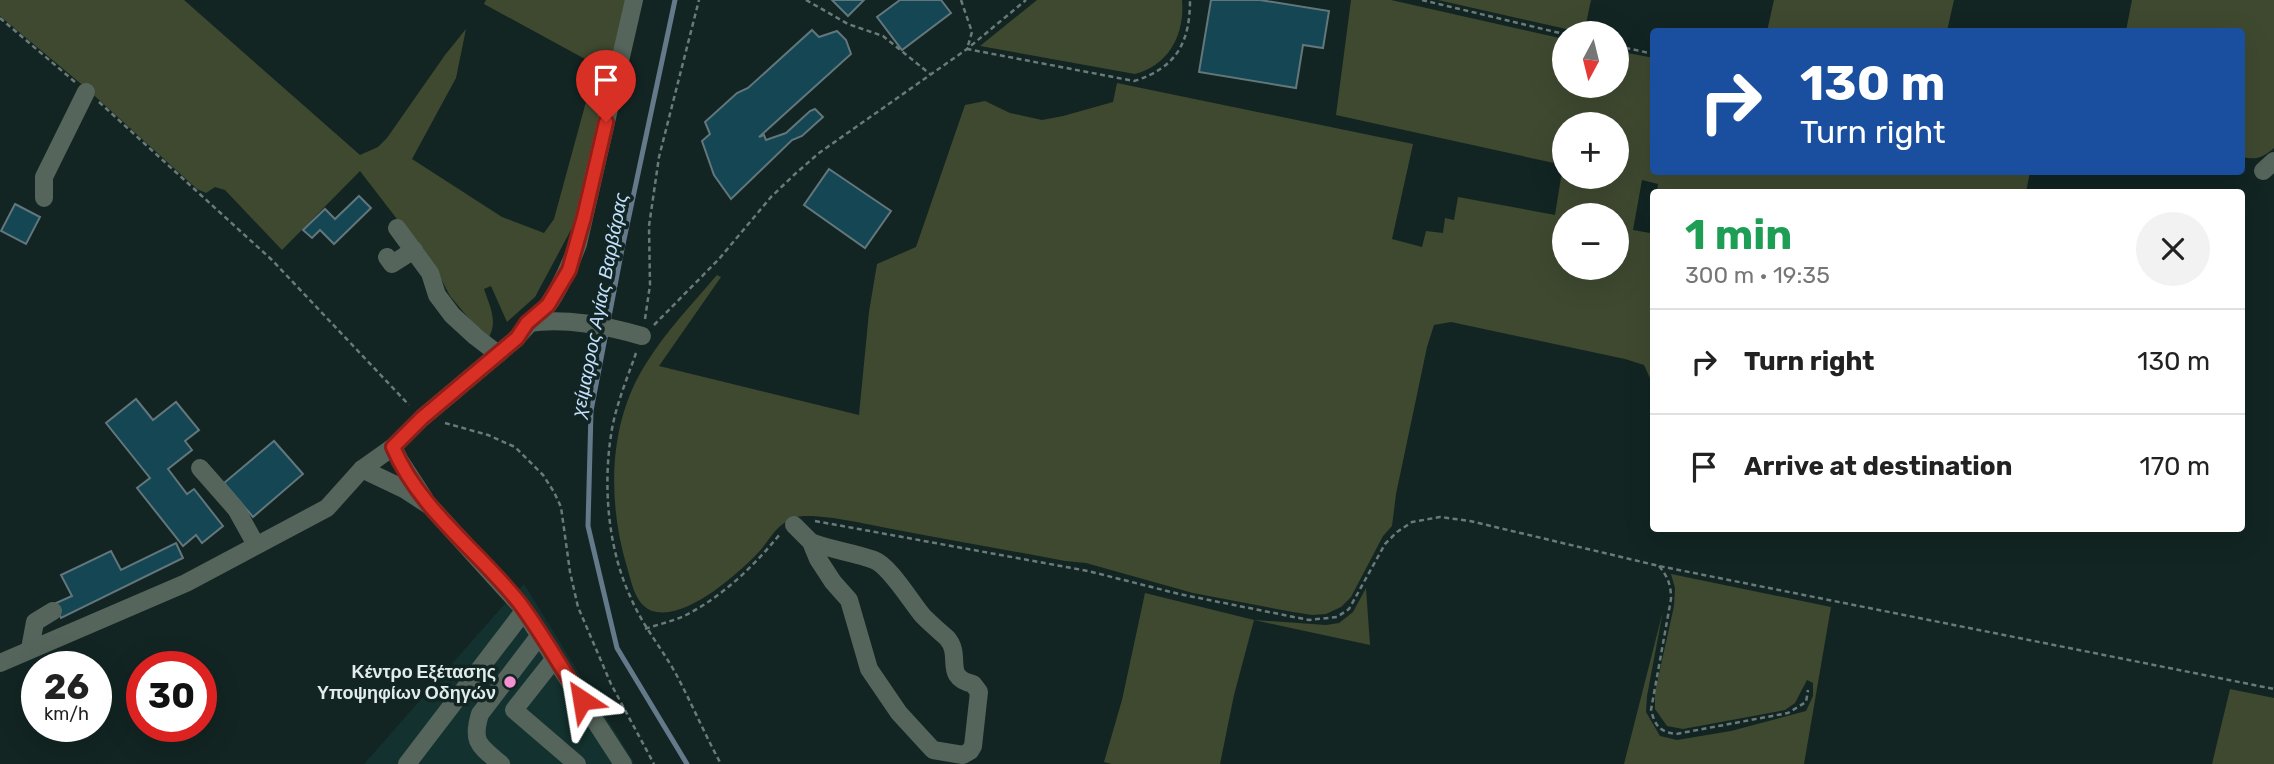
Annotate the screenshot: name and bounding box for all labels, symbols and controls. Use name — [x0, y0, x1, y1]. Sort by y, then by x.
north arrow — [1552, 21, 1629, 98]
map controls — [1552, 21, 1629, 280]
pin — [576, 50, 636, 122]
text: 130 m — [1800, 54, 1945, 112]
icon: right — [1685, 56, 1776, 147]
icon: arrive — [587, 61, 625, 99]
button: + — [1552, 112, 1629, 189]
text: Turn right — [1800, 113, 1945, 151]
water label: χείμαρρος Αγίας Βαρβάρας — [566, 190, 633, 421]
button: − — [1552, 203, 1629, 280]
text: 1 min — [1685, 210, 1792, 260]
button: close — [2136, 212, 2210, 286]
text: 300 m · 19:35 — [1685, 261, 1830, 289]
icon: right — [1685, 343, 1723, 381]
text: Turn right — [1744, 346, 1874, 377]
text: 130 m — [2137, 346, 2210, 377]
icon: arrive — [1685, 448, 1723, 486]
text: Arrive at destination — [1744, 451, 2012, 482]
text: 170 m — [2140, 451, 2210, 482]
speed limit sign: 30 — [126, 651, 217, 742]
place label: Κέντρο Εξέτασης Υποψηφίων Οδηγών — [317, 661, 496, 704]
position arrow — [545, 663, 619, 737]
text: 26 — [44, 666, 89, 708]
marker: Κέντρο Εξέτασης Υποψηφίων Οδηγών — [502, 674, 518, 690]
text: km/h — [44, 703, 89, 725]

